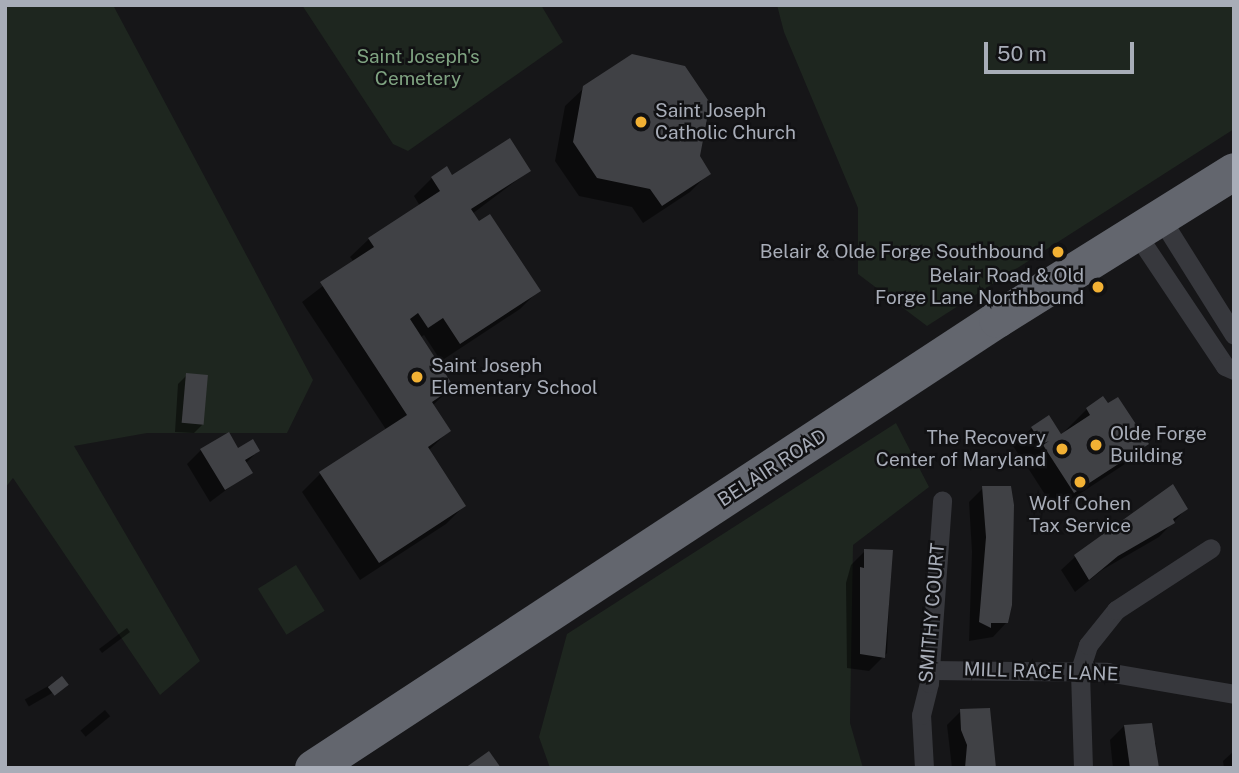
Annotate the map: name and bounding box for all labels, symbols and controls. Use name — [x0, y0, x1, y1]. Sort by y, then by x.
scale bar — [987, 28, 1138, 72]
text: 50 m — [997, 41, 1047, 66]
park label: Saint Joseph's Cemetery — [356, 46, 480, 90]
place label: Saint Joseph Catholic Church — [655, 100, 796, 144]
marker: Saint Joseph Catholic Church — [633, 114, 649, 130]
place label: Belair & Olde Forge Southbound — [759, 241, 1044, 263]
marker: Belair & Olde Forge Southbound — [1050, 244, 1066, 260]
place label: Belair Road & Old Forge Lane Northbound — [875, 265, 1084, 309]
marker: Belair Road & Old Forge Lane Northbound — [1090, 279, 1106, 295]
place label: Saint Joseph Elementary School — [431, 355, 598, 399]
marker: Saint Joseph Elementary School — [409, 369, 425, 385]
place label: Olde Forge Building — [1110, 423, 1207, 467]
street label: BELAIR ROAD — [713, 424, 831, 512]
place label: The Recovery Center of Maryland — [876, 427, 1046, 471]
marker: Olde Forge Building — [1088, 437, 1104, 453]
marker: The Recovery Center of Maryland — [1052, 439, 1072, 459]
marker: Wolf Cohen Tax Service — [1072, 474, 1088, 490]
place label: Wolf Cohen Tax Service — [1029, 493, 1131, 537]
street label: SMITHY COURT — [915, 542, 949, 684]
street label: MILL RACE LANE — [963, 658, 1119, 686]

